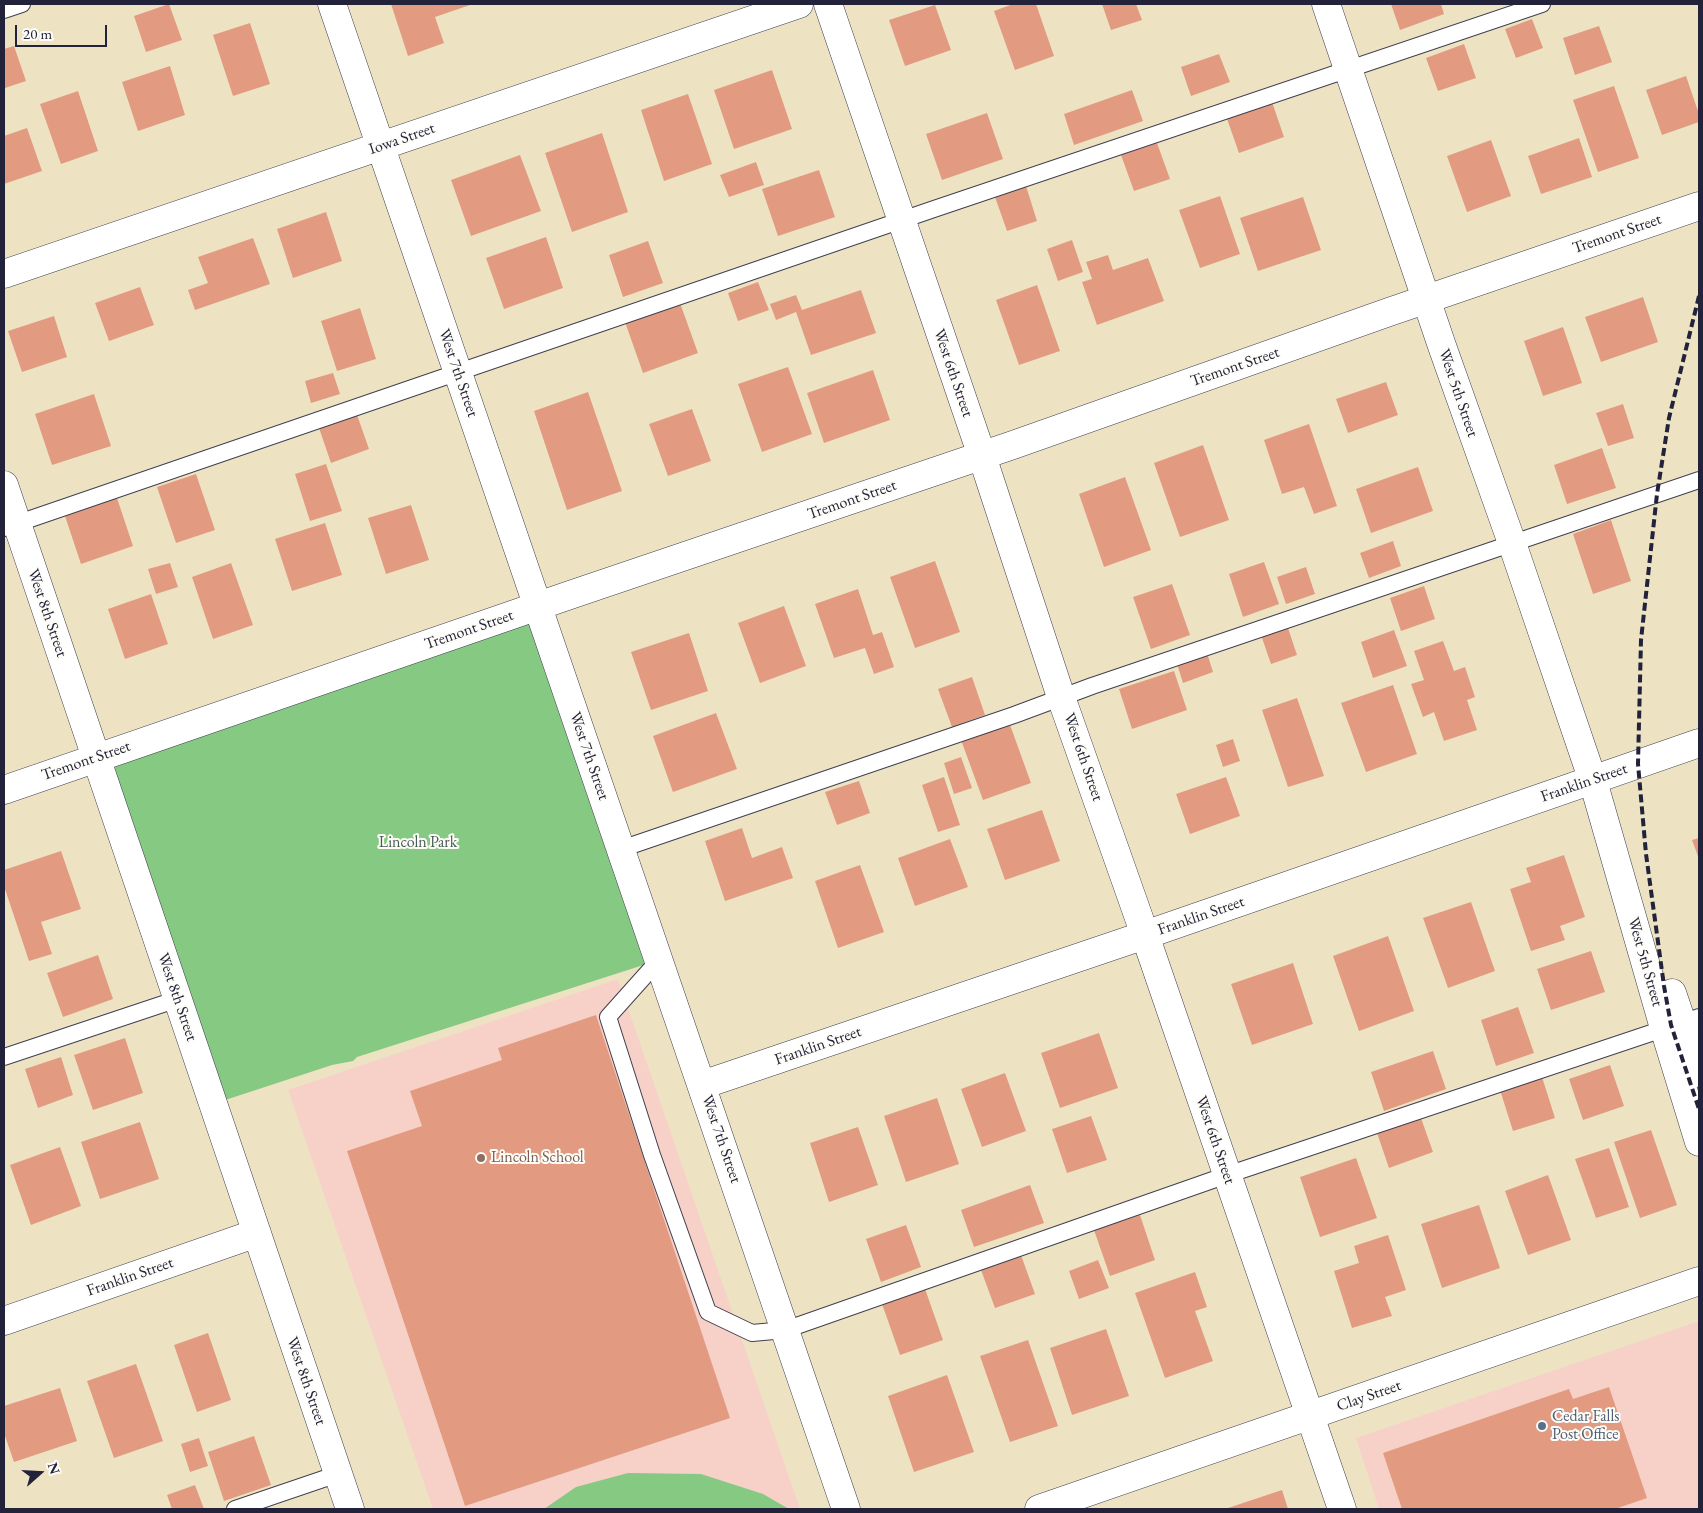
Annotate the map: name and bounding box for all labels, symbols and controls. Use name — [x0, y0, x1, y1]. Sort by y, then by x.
scale bar — [18, 15, 110, 47]
text: 20 m — [23, 24, 52, 43]
street label: Iowa Street — [366, 119, 438, 159]
street label: Tremont Street — [1570, 210, 1664, 258]
street label: West 7th Street — [434, 326, 482, 420]
street label: West 6th Street — [929, 326, 977, 420]
street label: Tremont Street — [1188, 343, 1282, 391]
street label: West 5th Street — [1434, 346, 1482, 440]
street label: Tremont Street — [805, 476, 899, 524]
street label: West 8th Street — [23, 566, 71, 660]
street label: Tremont Street — [422, 606, 516, 654]
street label: West 7th Street — [565, 709, 613, 803]
street label: West 6th Street — [1059, 710, 1107, 804]
street label: Tremont Street — [39, 737, 133, 785]
street label: Franklin Street — [1538, 759, 1630, 807]
park label: Lincoln Park — [379, 833, 457, 853]
street label: Franklin Street — [1155, 892, 1247, 940]
street label: West 5th Street — [1623, 915, 1667, 1009]
street label: West 8th Street — [153, 950, 201, 1044]
street label: Franklin Street — [772, 1022, 864, 1070]
street label: West 7th Street — [697, 1092, 745, 1186]
street label: West 6th Street — [1191, 1093, 1239, 1187]
place label: Lincoln School — [491, 1148, 584, 1168]
marker: Lincoln School — [475, 1152, 487, 1164]
street label: Franklin Street — [84, 1253, 176, 1301]
street label: West 8th Street — [282, 1334, 330, 1428]
street label: Clay Street — [1334, 1376, 1404, 1416]
place label: Cedar Falls Post Office — [1552, 1407, 1619, 1445]
marker: Cedar Falls Post Office — [1536, 1420, 1548, 1432]
north arrow — [15, 1448, 65, 1498]
text: N — [44, 1460, 65, 1476]

